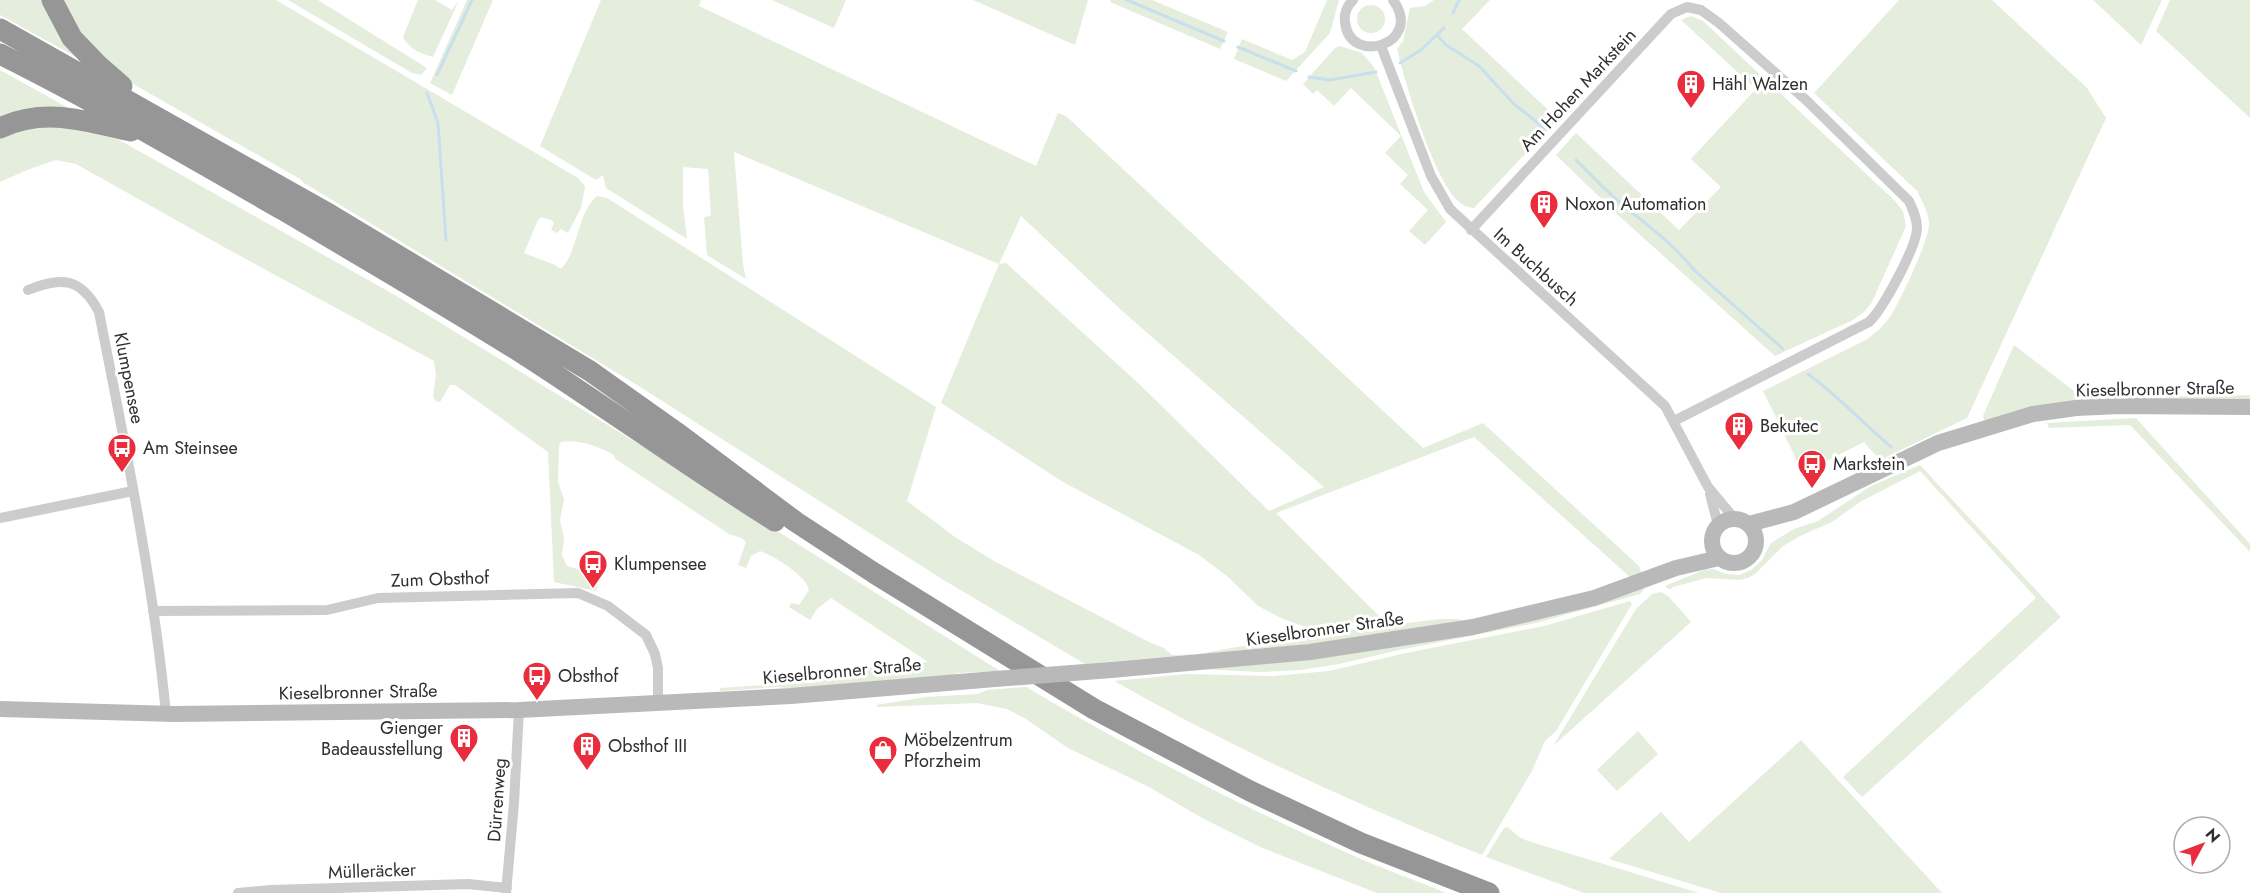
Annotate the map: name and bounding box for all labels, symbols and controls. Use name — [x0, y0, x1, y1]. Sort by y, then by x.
street label: Am Hohen Markstein — [1514, 23, 1642, 157]
building icon: Hähl Walzen — [1675, 68, 1707, 110]
place label: Hähl Walzen — [1712, 71, 1808, 97]
building icon: Noxon Automation — [1528, 188, 1560, 230]
place label: Noxon Automation — [1565, 191, 1707, 217]
street label: Im Buchbusch — [1488, 222, 1584, 312]
street label: Klumpensee — [107, 330, 151, 426]
street label: Kieselbronner Straße — [2075, 375, 2235, 403]
building icon: Bekutec — [1723, 410, 1755, 452]
place label: Bekutec — [1760, 413, 1819, 439]
bus stop icon: Am Steinsee — [106, 432, 138, 474]
place label: Am Steinsee — [143, 435, 238, 461]
bus stop icon: Markstein — [1796, 448, 1828, 490]
place label: Markstein — [1833, 451, 1905, 477]
bus stop icon: Klumpensee — [577, 548, 609, 590]
place label: Klumpensee — [614, 551, 707, 577]
street label: Zum Obsthof — [390, 564, 491, 594]
street label: Kieselbronner Straße — [1244, 605, 1406, 653]
street label: Kieselbronner Straße — [762, 651, 922, 691]
bus stop icon: Obsthof — [521, 660, 553, 702]
place label: Obsthof — [558, 663, 619, 689]
street label: Kieselbronner Straße — [278, 678, 438, 706]
place label: Gienger Badeausstellung — [321, 715, 444, 762]
building icon: Gienger Badeausstellung — [448, 722, 480, 764]
place label: Möbelzentrum Pforzheim — [904, 727, 1013, 774]
building icon: Obsthof III — [571, 730, 603, 772]
place label: Obsthof III — [608, 733, 687, 759]
shop icon: Möbelzentrum Pforzheim — [867, 734, 899, 776]
street label: Dürrenweg — [481, 757, 513, 843]
north arrow — [2172, 815, 2232, 875]
text: N — [2200, 823, 2226, 848]
street label: Mülleräcker — [327, 856, 417, 886]

